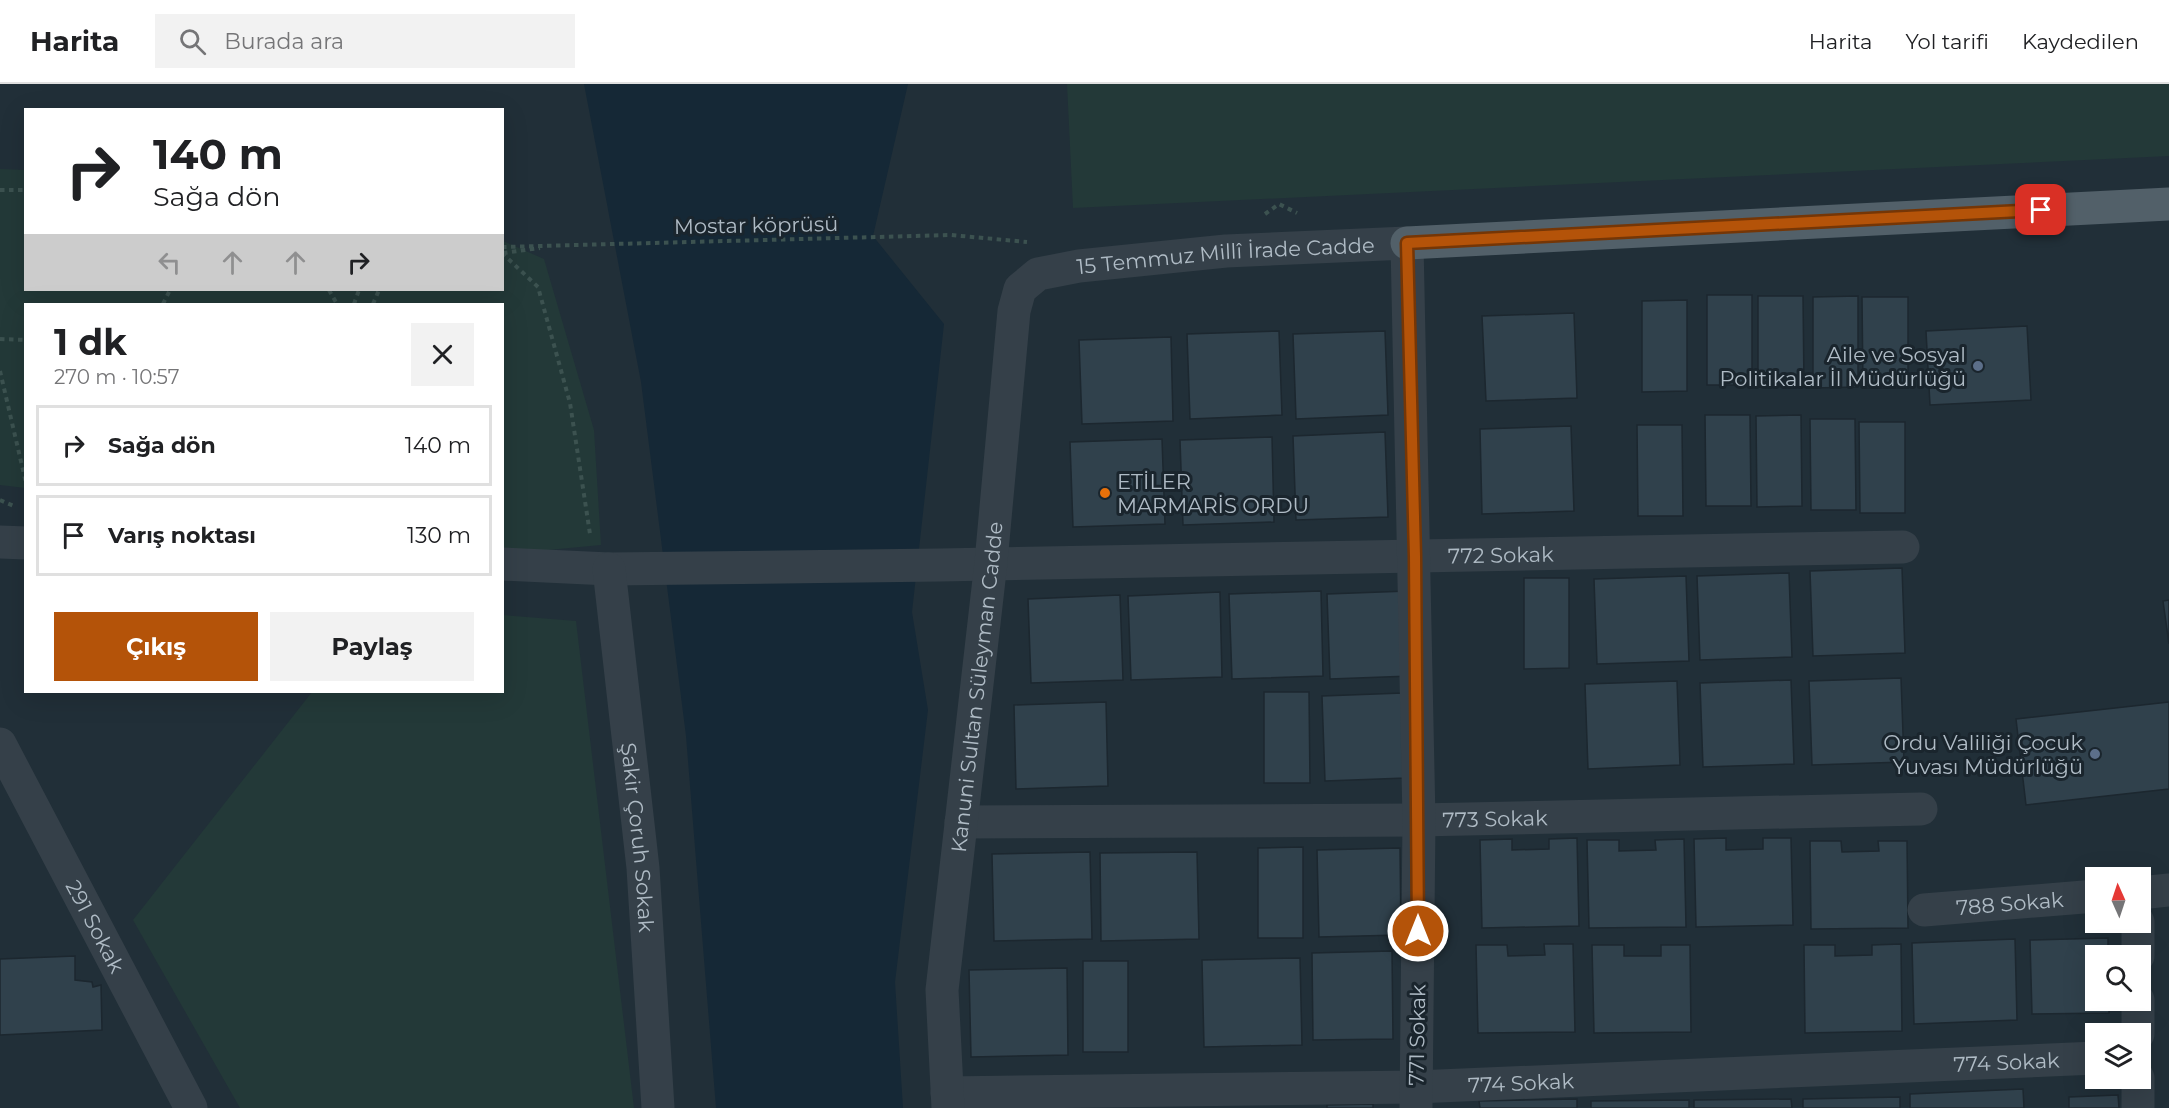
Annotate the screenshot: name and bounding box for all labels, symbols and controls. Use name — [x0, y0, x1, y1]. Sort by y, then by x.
search box — [155, 14, 575, 68]
text: Harita — [30, 24, 119, 58]
icon: search — [176, 25, 209, 58]
text: Burada ara — [224, 28, 344, 55]
text: Harita — [1809, 29, 1872, 54]
text: Yol tarifi — [1905, 29, 1989, 54]
text: Kaydedilen — [2022, 29, 2139, 54]
text: 140 m — [153, 128, 283, 180]
icon: right — [54, 132, 132, 210]
text: Sağa dön — [153, 180, 281, 213]
pin — [2015, 184, 2066, 235]
icon: arrive — [2024, 193, 2057, 226]
street label: Mostar köprüsü — [674, 211, 838, 239]
street label: 15 Temmuz Millî İrade Cadde — [1075, 232, 1375, 279]
icon: left — [153, 246, 186, 279]
icon: ahead — [216, 246, 249, 279]
icon: ahead — [279, 246, 312, 279]
icon: right — [342, 246, 375, 279]
text: 1 dk — [54, 320, 127, 364]
button: close — [411, 323, 474, 386]
place label: Aile ve Sosyal Politikalar İl Müdürlüğü — [1720, 342, 1966, 391]
marker: Aile ve Sosyal Politikalar İl Müdürlüğü — [1971, 359, 1985, 373]
text: 270 m · 10:57 — [54, 365, 179, 389]
icon: right — [57, 429, 90, 462]
text: Sağa dön — [108, 432, 216, 459]
text: 140 m — [405, 432, 471, 459]
place label: ETİLER MARMARİS ORDU — [1117, 469, 1309, 518]
marker: ETİLER MARMARİS ORDU — [1098, 486, 1112, 500]
icon: arrive — [57, 519, 90, 552]
street label: Kanuni Sultan Süleyman Cadde — [945, 521, 1007, 854]
text: Varış noktası — [108, 522, 256, 549]
text: 130 m — [407, 522, 471, 549]
street label: 772 Sokak — [1448, 541, 1554, 568]
button: Çıkış — [54, 612, 258, 681]
button: Paylaş — [270, 612, 474, 681]
place label: Ordu Valiliği Çocuk Yuvası Müdürlüğü — [1883, 730, 2083, 779]
street label: Şakir Çoruh Sokak — [616, 741, 660, 934]
marker: Ordu Valiliği Çocuk Yuvası Müdürlüğü — [2088, 747, 2102, 761]
street label: 773 Sokak — [1442, 805, 1548, 832]
north arrow — [2085, 867, 2151, 933]
map controls — [2085, 867, 2151, 1089]
street label: 291 Sokak — [61, 876, 131, 977]
street label: 788 Sokak — [1955, 886, 2065, 920]
position arrow — [1386, 899, 1450, 963]
button: search — [2085, 945, 2151, 1011]
street label: 771 Sokak — [1404, 984, 1430, 1086]
button: layers — [2085, 1023, 2151, 1089]
street label: 774 Sokak — [1953, 1047, 2060, 1077]
street label: 774 Sokak — [1467, 1068, 1575, 1097]

